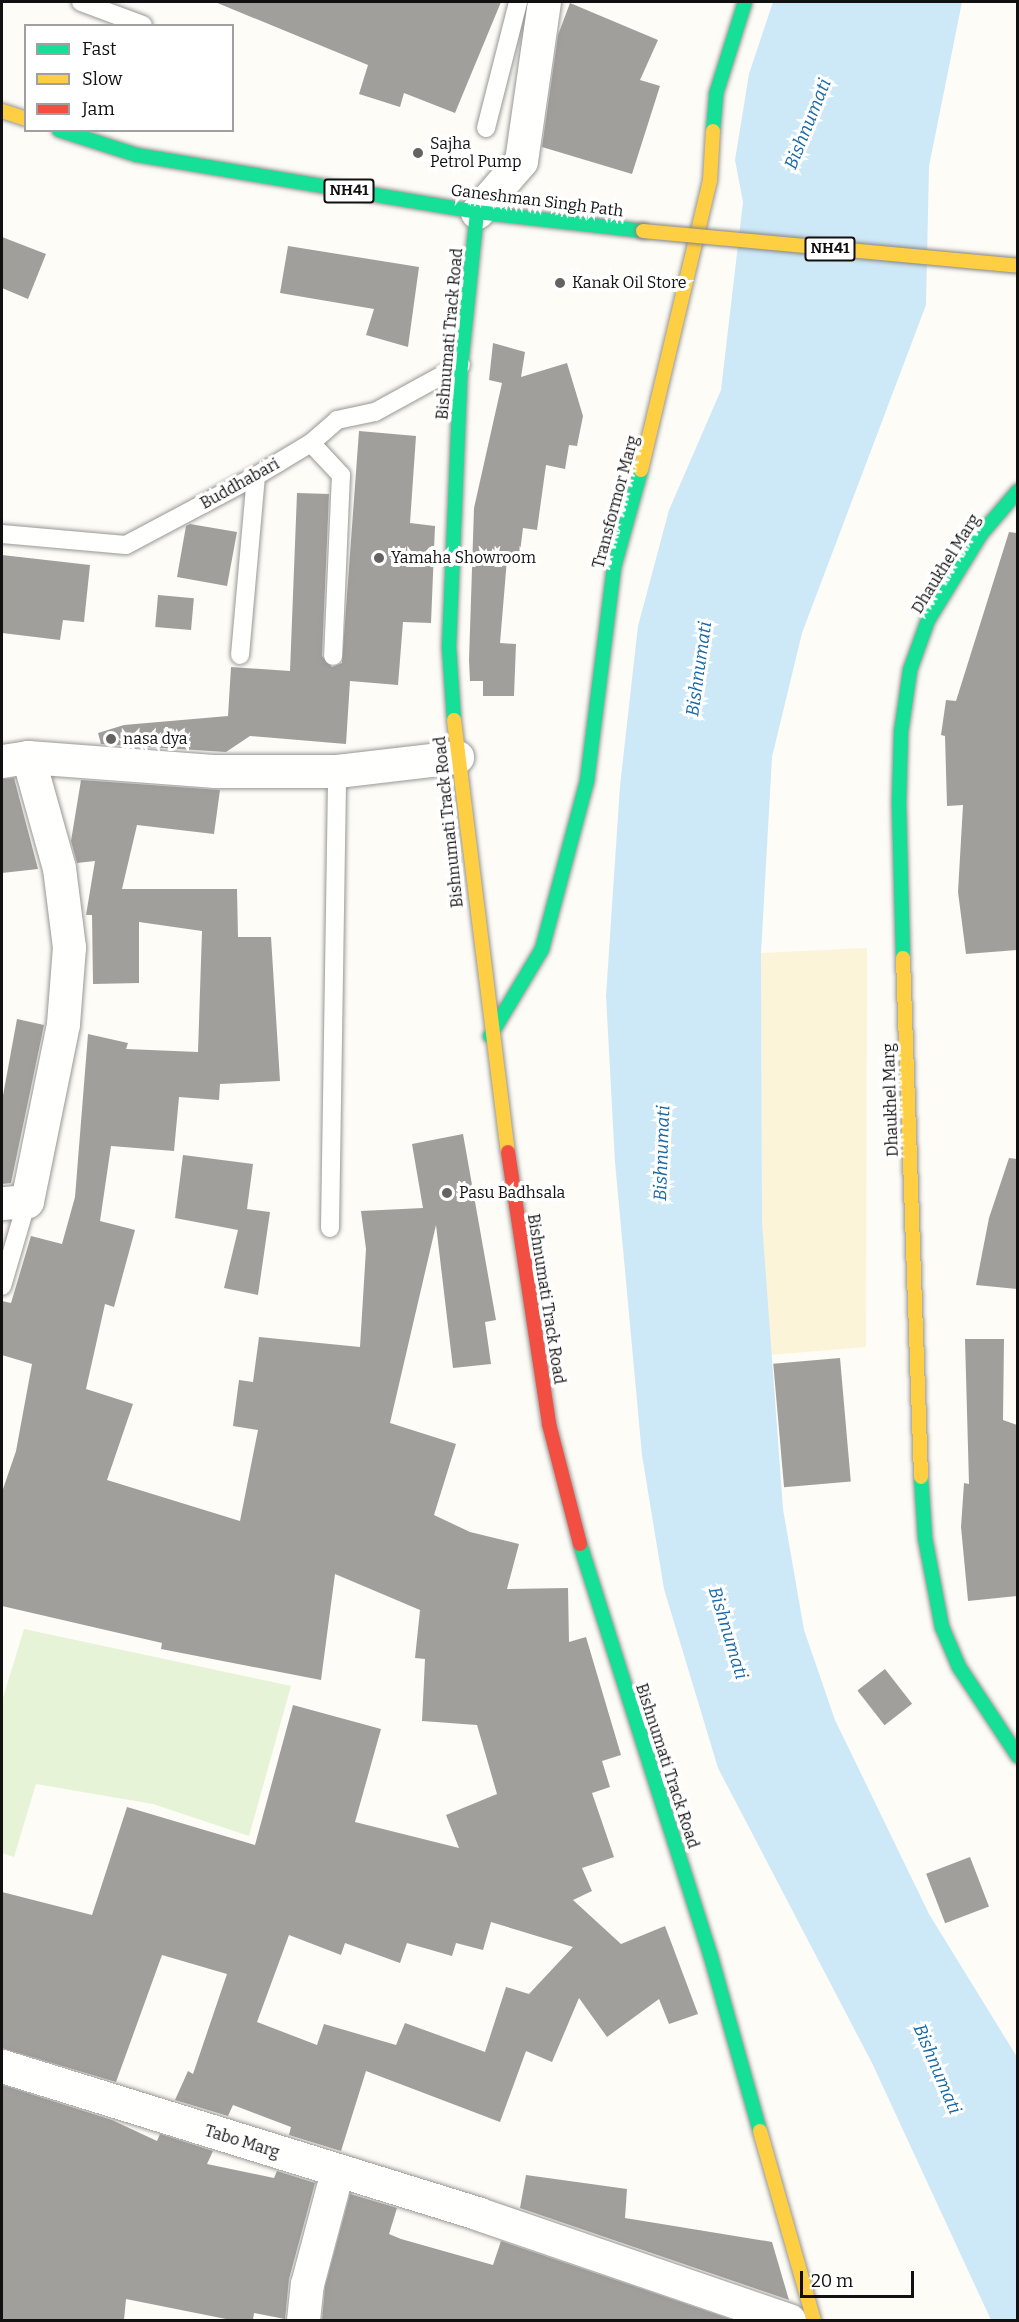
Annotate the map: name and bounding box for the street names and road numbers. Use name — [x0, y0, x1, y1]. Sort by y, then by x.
road number: NH41 — [324, 179, 374, 203]
street label: Ganeshman Singh Path — [450, 181, 624, 221]
road number: NH41 — [804, 237, 856, 261]
street label: Bishnumati Track Road — [433, 247, 467, 421]
street label: Transformor Marg — [589, 433, 643, 571]
street label: Buddhabari — [197, 454, 283, 514]
street label: Dhaukhel Marg — [908, 511, 984, 617]
street label: Bishnumati Track Road — [430, 735, 468, 909]
street label: Dhaukhel Marg — [879, 1043, 903, 1157]
street label: Bishnumati Track Road — [523, 1212, 569, 1386]
street label: Bishnumati Track Road — [631, 1681, 703, 1851]
street label: Tabo Marg — [202, 2122, 282, 2162]

